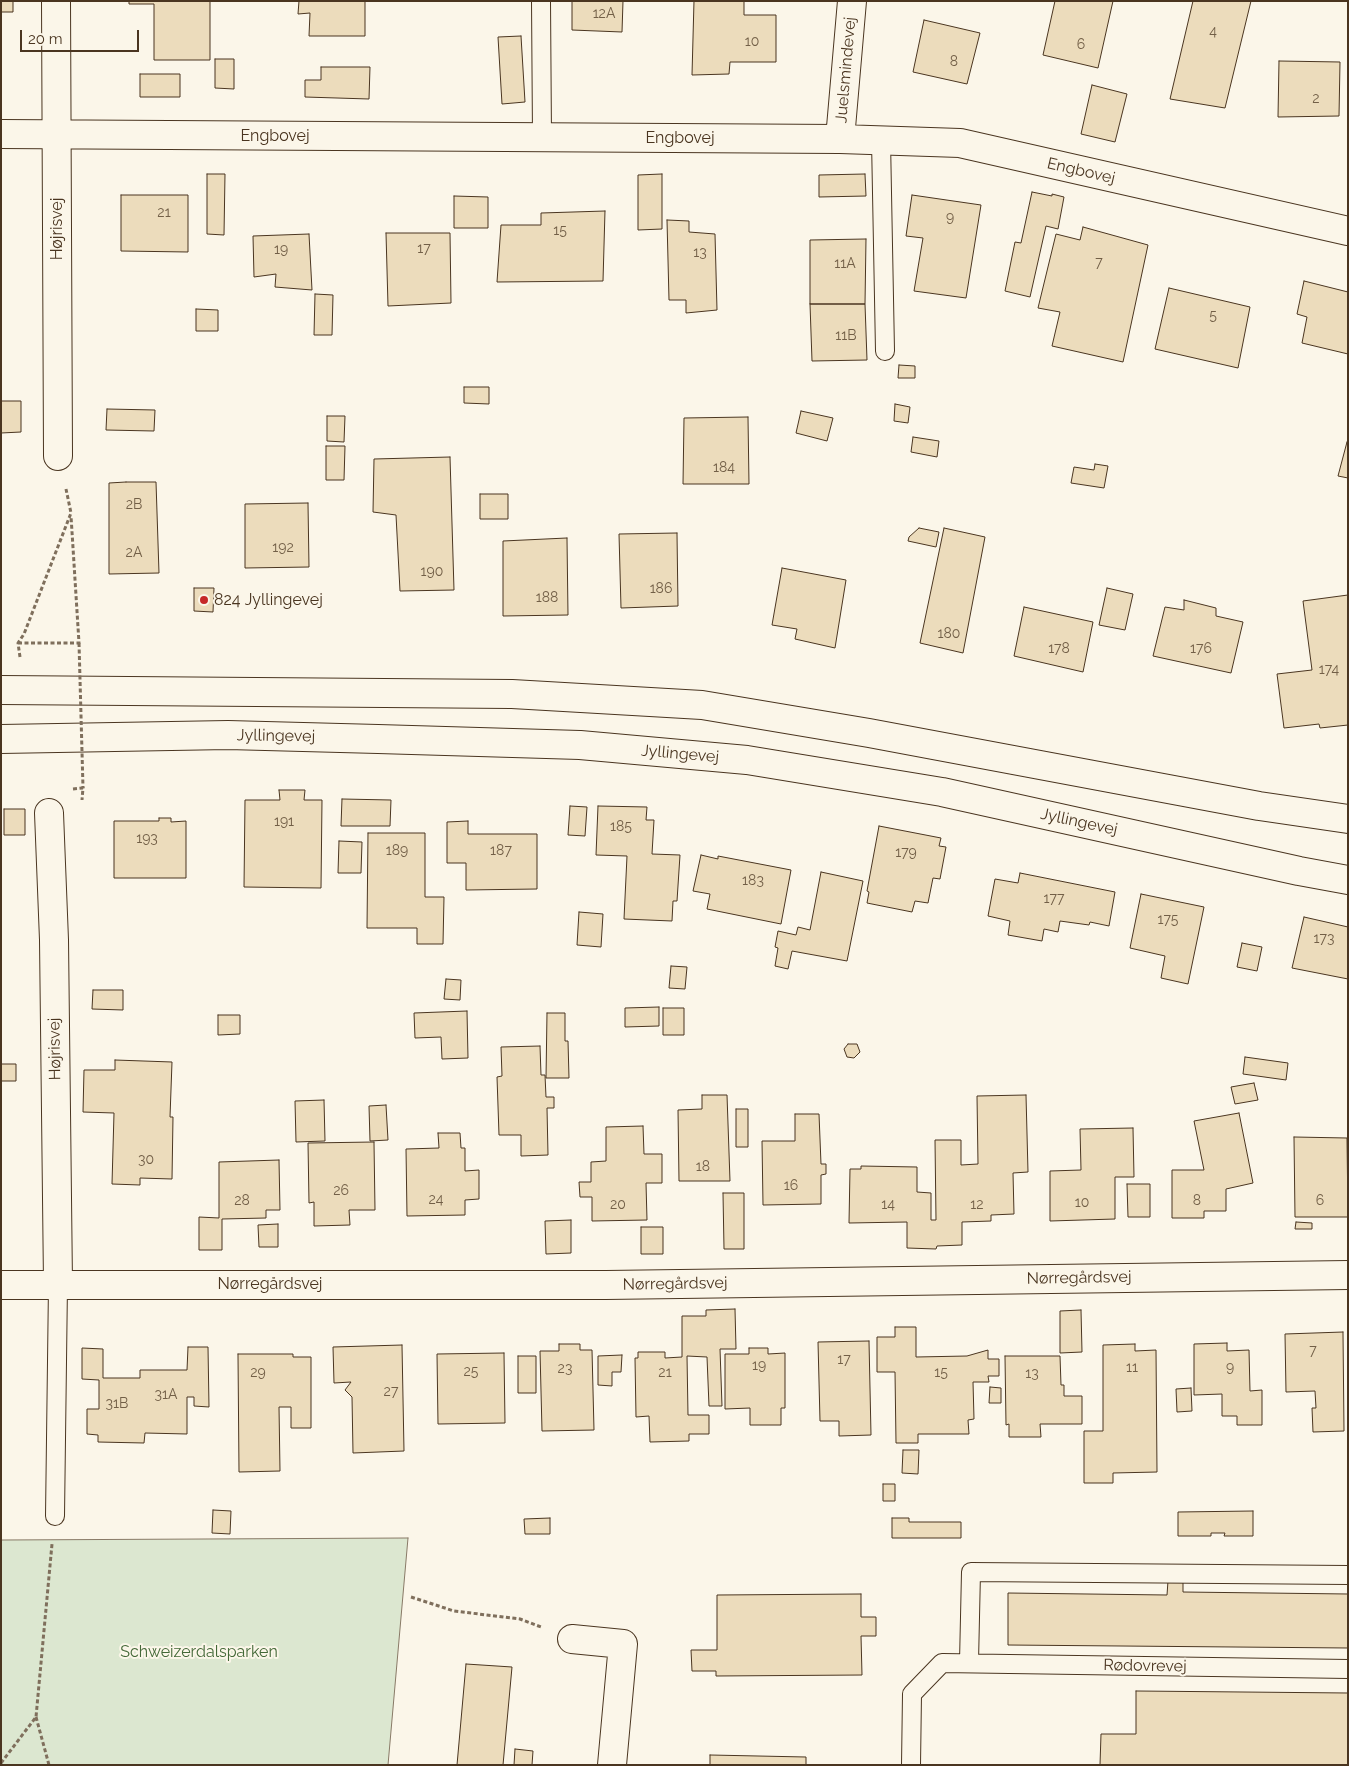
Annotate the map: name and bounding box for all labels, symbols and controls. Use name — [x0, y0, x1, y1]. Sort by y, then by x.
house number: 12A — [593, 6, 615, 22]
street label: Juelsmindevej — [832, 16, 860, 124]
scale bar — [22, 20, 141, 52]
house number: 4 — [1209, 24, 1217, 40]
text: 20 m — [28, 30, 63, 48]
house number: 10 — [745, 34, 759, 50]
house number: 6 — [1077, 37, 1085, 53]
house number: 8 — [950, 54, 958, 70]
house number: 2 — [1312, 91, 1320, 107]
street label: Engbovej — [240, 126, 310, 146]
street label: Engbovej — [645, 128, 715, 148]
street label: Engbovej — [1045, 154, 1117, 188]
street label: Højrisvej — [47, 198, 67, 260]
house number: 21 — [157, 205, 171, 221]
house number: 9 — [946, 210, 954, 226]
house number: 15 — [553, 223, 567, 239]
house number: 17 — [417, 241, 431, 257]
house number: 19 — [274, 242, 288, 258]
house number: 13 — [693, 245, 707, 261]
house number: 7 — [1095, 255, 1103, 271]
house number: 11A — [834, 256, 856, 272]
house number: 5 — [1209, 308, 1217, 324]
house number: 11B — [835, 328, 857, 344]
house number: 184 — [713, 460, 735, 476]
house number: 2B — [126, 497, 142, 513]
house number: 192 — [272, 540, 294, 556]
house number: 2A — [126, 545, 142, 561]
house number: 190 — [421, 564, 443, 580]
house number: 186 — [650, 581, 672, 597]
place label: 824 Jyllingevej — [214, 590, 323, 610]
house number: 188 — [536, 590, 558, 606]
marker: 824 Jyllingevej — [198, 594, 210, 606]
house number: 180 — [938, 626, 960, 642]
house number: 178 — [1048, 641, 1070, 657]
house number: 176 — [1190, 641, 1212, 657]
house number: 174 — [1319, 662, 1339, 678]
street label: Jyllingevej — [237, 726, 315, 746]
street label: Jyllingevej — [640, 741, 720, 767]
street label: Jyllingevej — [1039, 804, 1119, 840]
house number: 191 — [274, 814, 294, 830]
house number: 185 — [610, 819, 632, 835]
house number: 193 — [136, 831, 158, 847]
house number: 189 — [386, 843, 408, 859]
house number: 187 — [490, 843, 512, 859]
house number: 179 — [895, 845, 917, 861]
house number: 183 — [742, 873, 764, 889]
house number: 177 — [1044, 891, 1064, 907]
house number: 175 — [1158, 912, 1178, 928]
house number: 173 — [1314, 931, 1334, 947]
street label: Højrisvej — [45, 1017, 65, 1081]
house number: 30 — [138, 1152, 154, 1168]
house number: 18 — [696, 1159, 710, 1175]
house number: 16 — [784, 1178, 798, 1194]
house number: 26 — [333, 1183, 349, 1199]
house number: 24 — [429, 1192, 443, 1208]
house number: 28 — [234, 1193, 250, 1209]
house number: 8 — [1193, 1193, 1201, 1209]
house number: 6 — [1316, 1193, 1324, 1209]
house number: 10 — [1075, 1195, 1089, 1211]
house number: 20 — [610, 1197, 626, 1213]
house number: 14 — [881, 1197, 895, 1213]
house number: 12 — [970, 1197, 984, 1213]
street label: Nørregårdsvej — [1026, 1267, 1132, 1289]
street label: Nørregårdsvej — [622, 1273, 728, 1295]
street label: Nørregårdsvej — [218, 1274, 322, 1294]
house number: 7 — [1309, 1343, 1317, 1359]
house number: 17 — [837, 1352, 851, 1368]
house number: 19 — [752, 1358, 766, 1374]
house number: 11 — [1126, 1360, 1138, 1376]
house number: 9 — [1226, 1360, 1234, 1376]
house number: 23 — [558, 1361, 572, 1377]
house number: 25 — [464, 1364, 478, 1380]
house number: 29 — [250, 1365, 266, 1381]
house number: 21 — [658, 1365, 672, 1381]
house number: 15 — [934, 1365, 948, 1381]
house number: 13 — [1025, 1366, 1039, 1382]
house number: 27 — [384, 1384, 398, 1400]
house number: 31A — [155, 1387, 177, 1403]
house number: 31B — [106, 1396, 128, 1412]
park label: Schweizerdalsparken — [120, 1642, 278, 1662]
street label: Rødovrevej — [1103, 1656, 1187, 1676]

